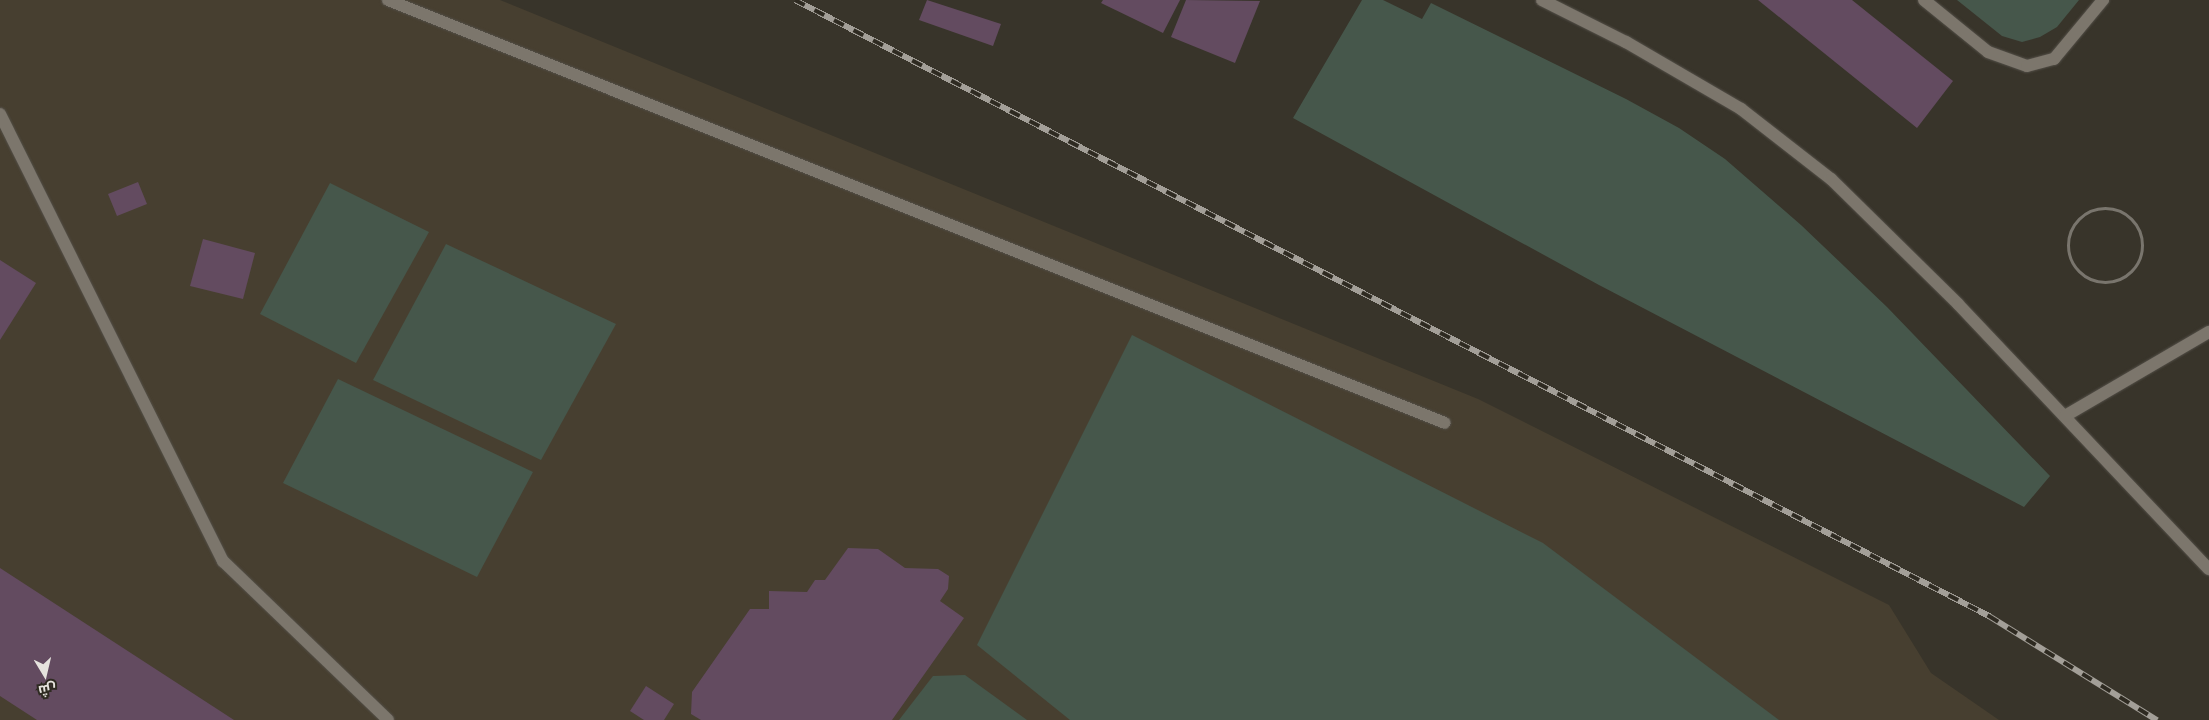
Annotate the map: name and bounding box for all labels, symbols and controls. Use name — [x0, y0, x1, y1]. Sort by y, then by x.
north arrow — [20, 650, 70, 700]
text: ش — [37, 681, 58, 700]

